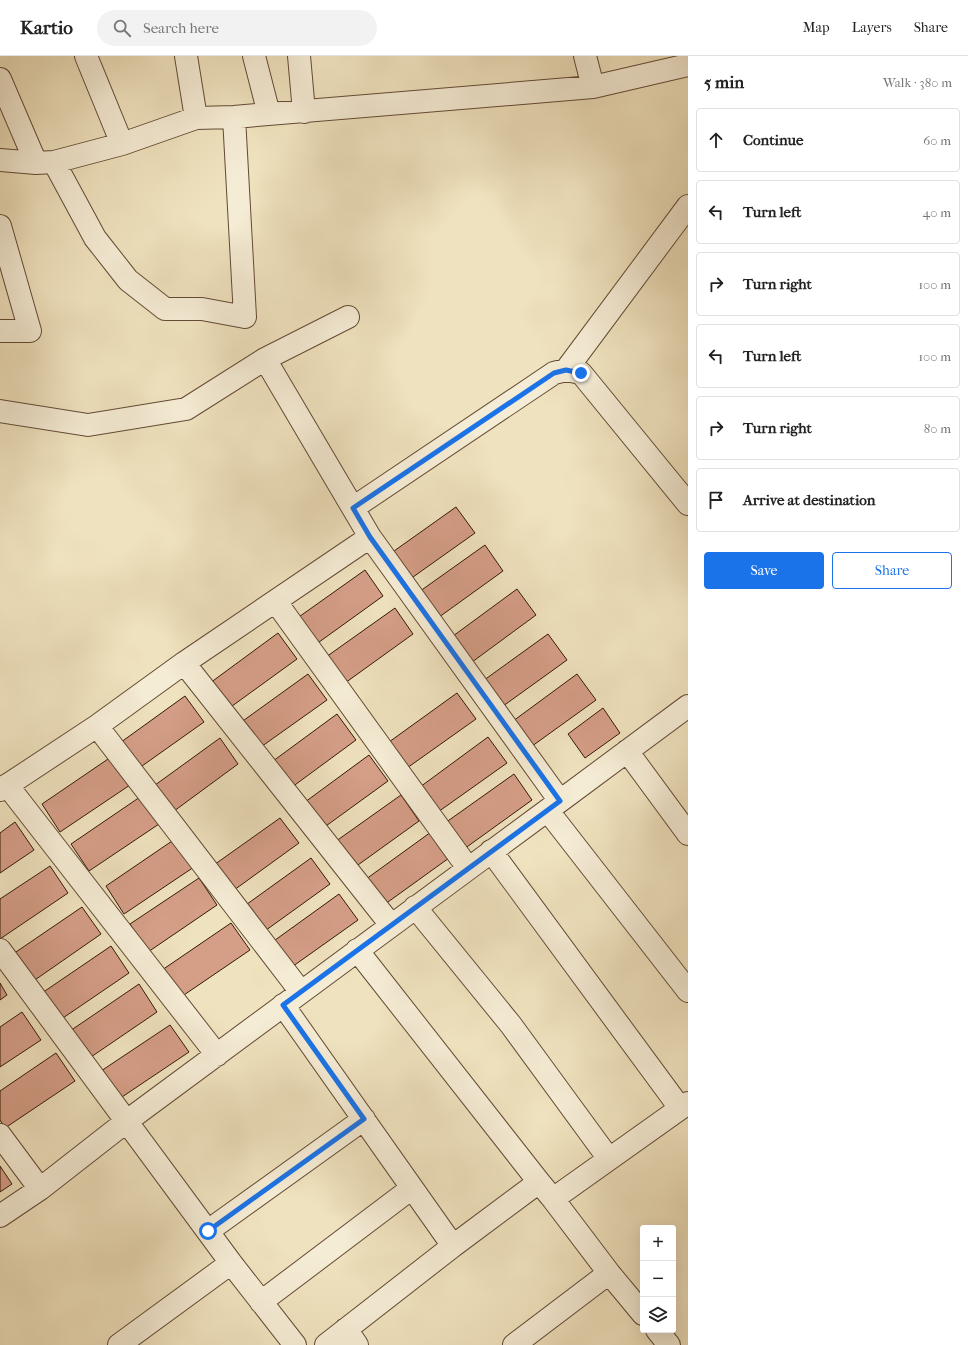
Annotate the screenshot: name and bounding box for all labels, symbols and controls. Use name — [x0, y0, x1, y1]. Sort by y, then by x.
search box — [97, 10, 377, 46]
text: Kartio — [20, 17, 73, 39]
icon: search — [111, 17, 133, 39]
text: Search here — [143, 19, 219, 37]
text: Map — [803, 19, 830, 36]
text: Layers — [852, 19, 892, 36]
text: Share — [914, 19, 948, 36]
text: 5 min — [704, 72, 744, 92]
text: Walk · 380 m — [883, 75, 952, 90]
icon: ahead — [705, 129, 727, 151]
text: Continue — [743, 131, 803, 149]
text: 60 m — [923, 133, 951, 148]
icon: left — [705, 201, 727, 223]
text: Turn left — [743, 203, 801, 221]
text: 40 m — [923, 205, 951, 220]
icon: right — [705, 273, 727, 295]
text: Turn right — [743, 275, 812, 293]
text: 100 m — [918, 277, 951, 292]
icon: left — [705, 345, 727, 367]
text: Turn left — [743, 347, 801, 365]
text: 100 m — [918, 349, 951, 364]
route end — [572, 364, 590, 382]
icon: right — [705, 417, 727, 439]
text: Turn right — [743, 419, 812, 437]
text: 80 m — [924, 421, 951, 436]
icon: arrive — [705, 489, 727, 511]
text: Arrive at destination — [743, 491, 875, 509]
button: Save — [704, 552, 824, 589]
button: Share — [832, 552, 952, 589]
route start — [199, 1222, 217, 1240]
map controls — [640, 1225, 676, 1333]
button: + — [640, 1225, 676, 1261]
button: − — [640, 1261, 676, 1297]
button: layers — [640, 1297, 676, 1333]

